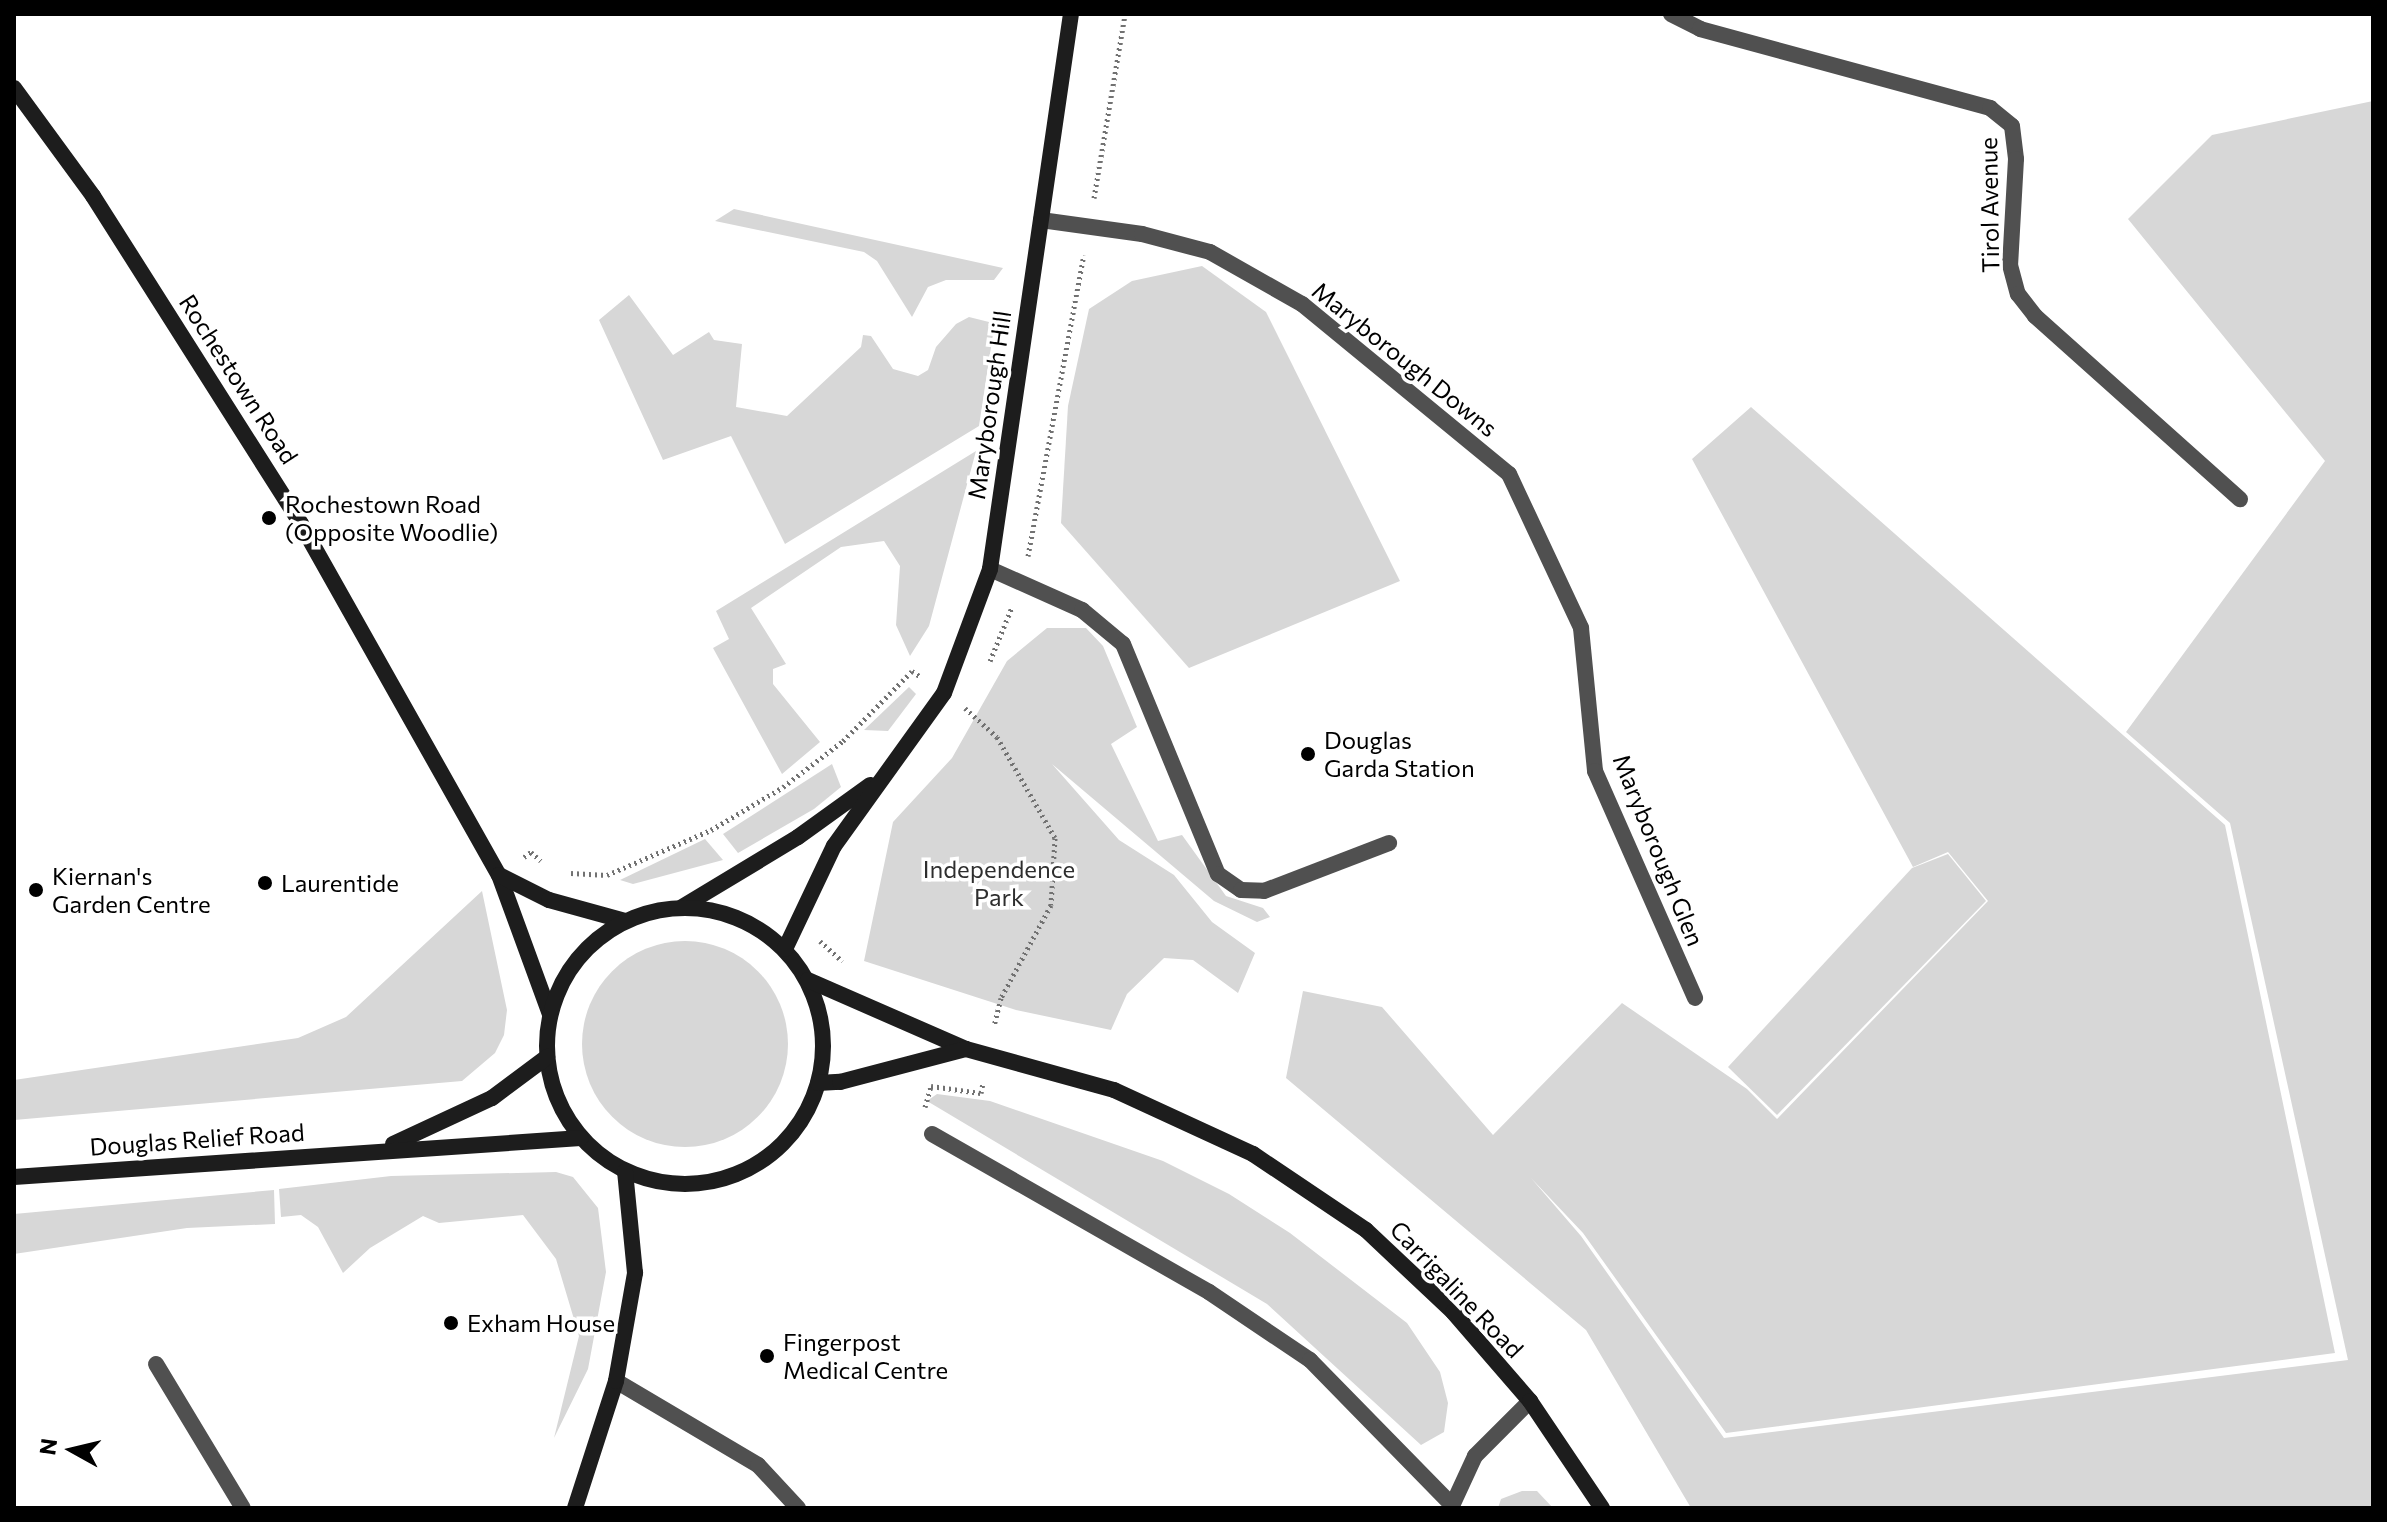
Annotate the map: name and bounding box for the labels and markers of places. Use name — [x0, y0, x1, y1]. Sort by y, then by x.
place label: Rochestown Road (Opposite Woodlie) — [285, 490, 498, 546]
marker: Rochestown Road (Opposite Woodlie) — [260, 509, 278, 527]
place label: Douglas Garda Station — [1324, 726, 1475, 782]
marker: Douglas Garda Station — [1299, 745, 1317, 763]
place label: Kiernan's Garden Centre — [52, 862, 211, 918]
place label: Laurentide — [281, 869, 399, 897]
marker: Laurentide — [256, 874, 274, 892]
marker: Kiernan's Garden Centre — [27, 881, 45, 899]
place label: Exham House — [467, 1309, 615, 1337]
marker: Exham House — [442, 1314, 460, 1332]
place label: Fingerpost Medical Centre — [783, 1328, 948, 1384]
marker: Fingerpost Medical Centre — [758, 1347, 776, 1365]

